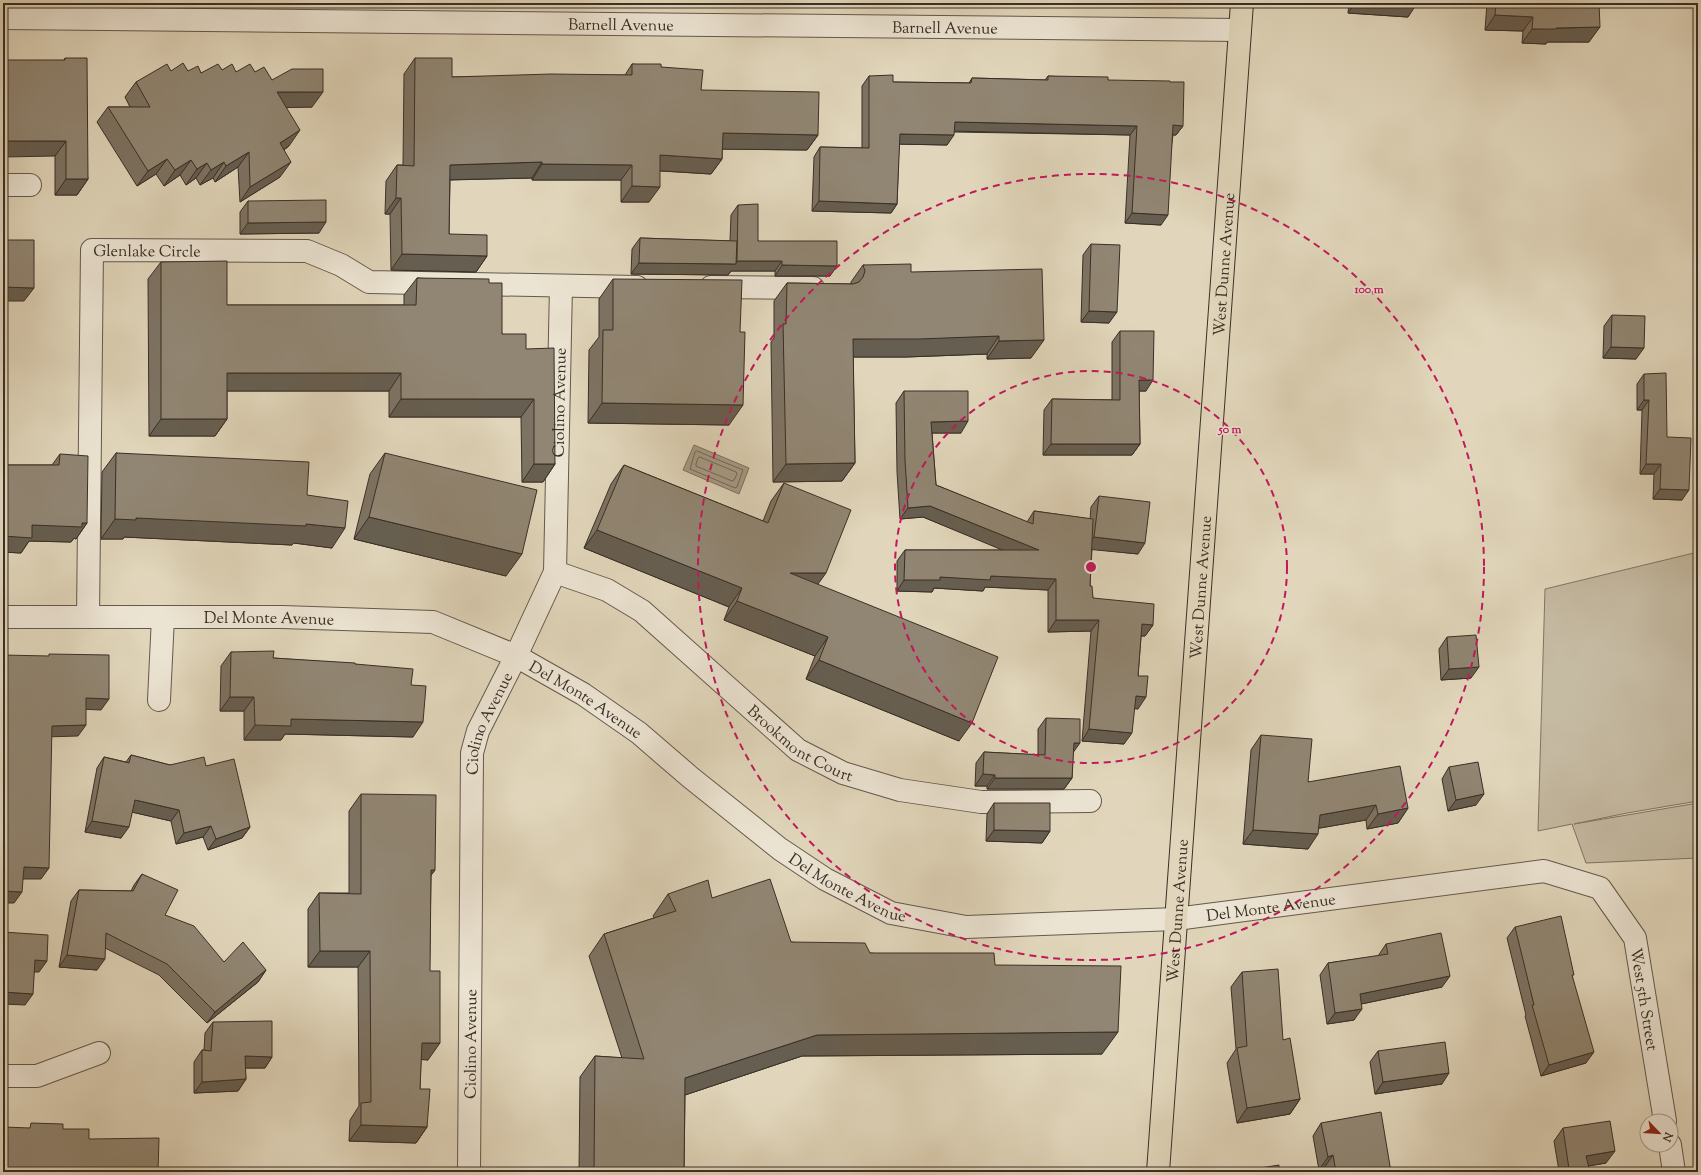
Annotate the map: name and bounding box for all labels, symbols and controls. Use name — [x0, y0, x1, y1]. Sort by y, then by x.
street label: Barnell Avenue — [568, 14, 674, 39]
street label: Barnell Avenue — [892, 18, 998, 42]
street label: West Dunne Avenue — [1209, 192, 1242, 337]
street label: Glenlake Circle — [93, 241, 201, 265]
text: 100 m — [1353, 281, 1384, 299]
street label: Ciolino Avenue — [548, 347, 574, 458]
text: 50 m — [1218, 421, 1242, 439]
street label: West Dunne Avenue — [1186, 515, 1219, 660]
centre of rings — [1084, 560, 1098, 574]
street label: Del Monte Avenue — [204, 608, 334, 633]
street label: Del Monte Avenue — [524, 657, 646, 746]
street label: Ciolino Avenue — [463, 669, 520, 775]
street label: Brookmont Court — [741, 701, 855, 789]
street label: West Dunne Avenue — [1163, 838, 1196, 983]
street label: Del Monte Avenue — [783, 849, 908, 930]
street label: Del Monte Avenue — [1205, 889, 1337, 929]
street label: West 5th Street — [1623, 946, 1662, 1053]
street label: Ciolino Avenue — [461, 989, 484, 1099]
north arrow — [1639, 1113, 1679, 1153]
text: N — [1658, 1129, 1677, 1144]

